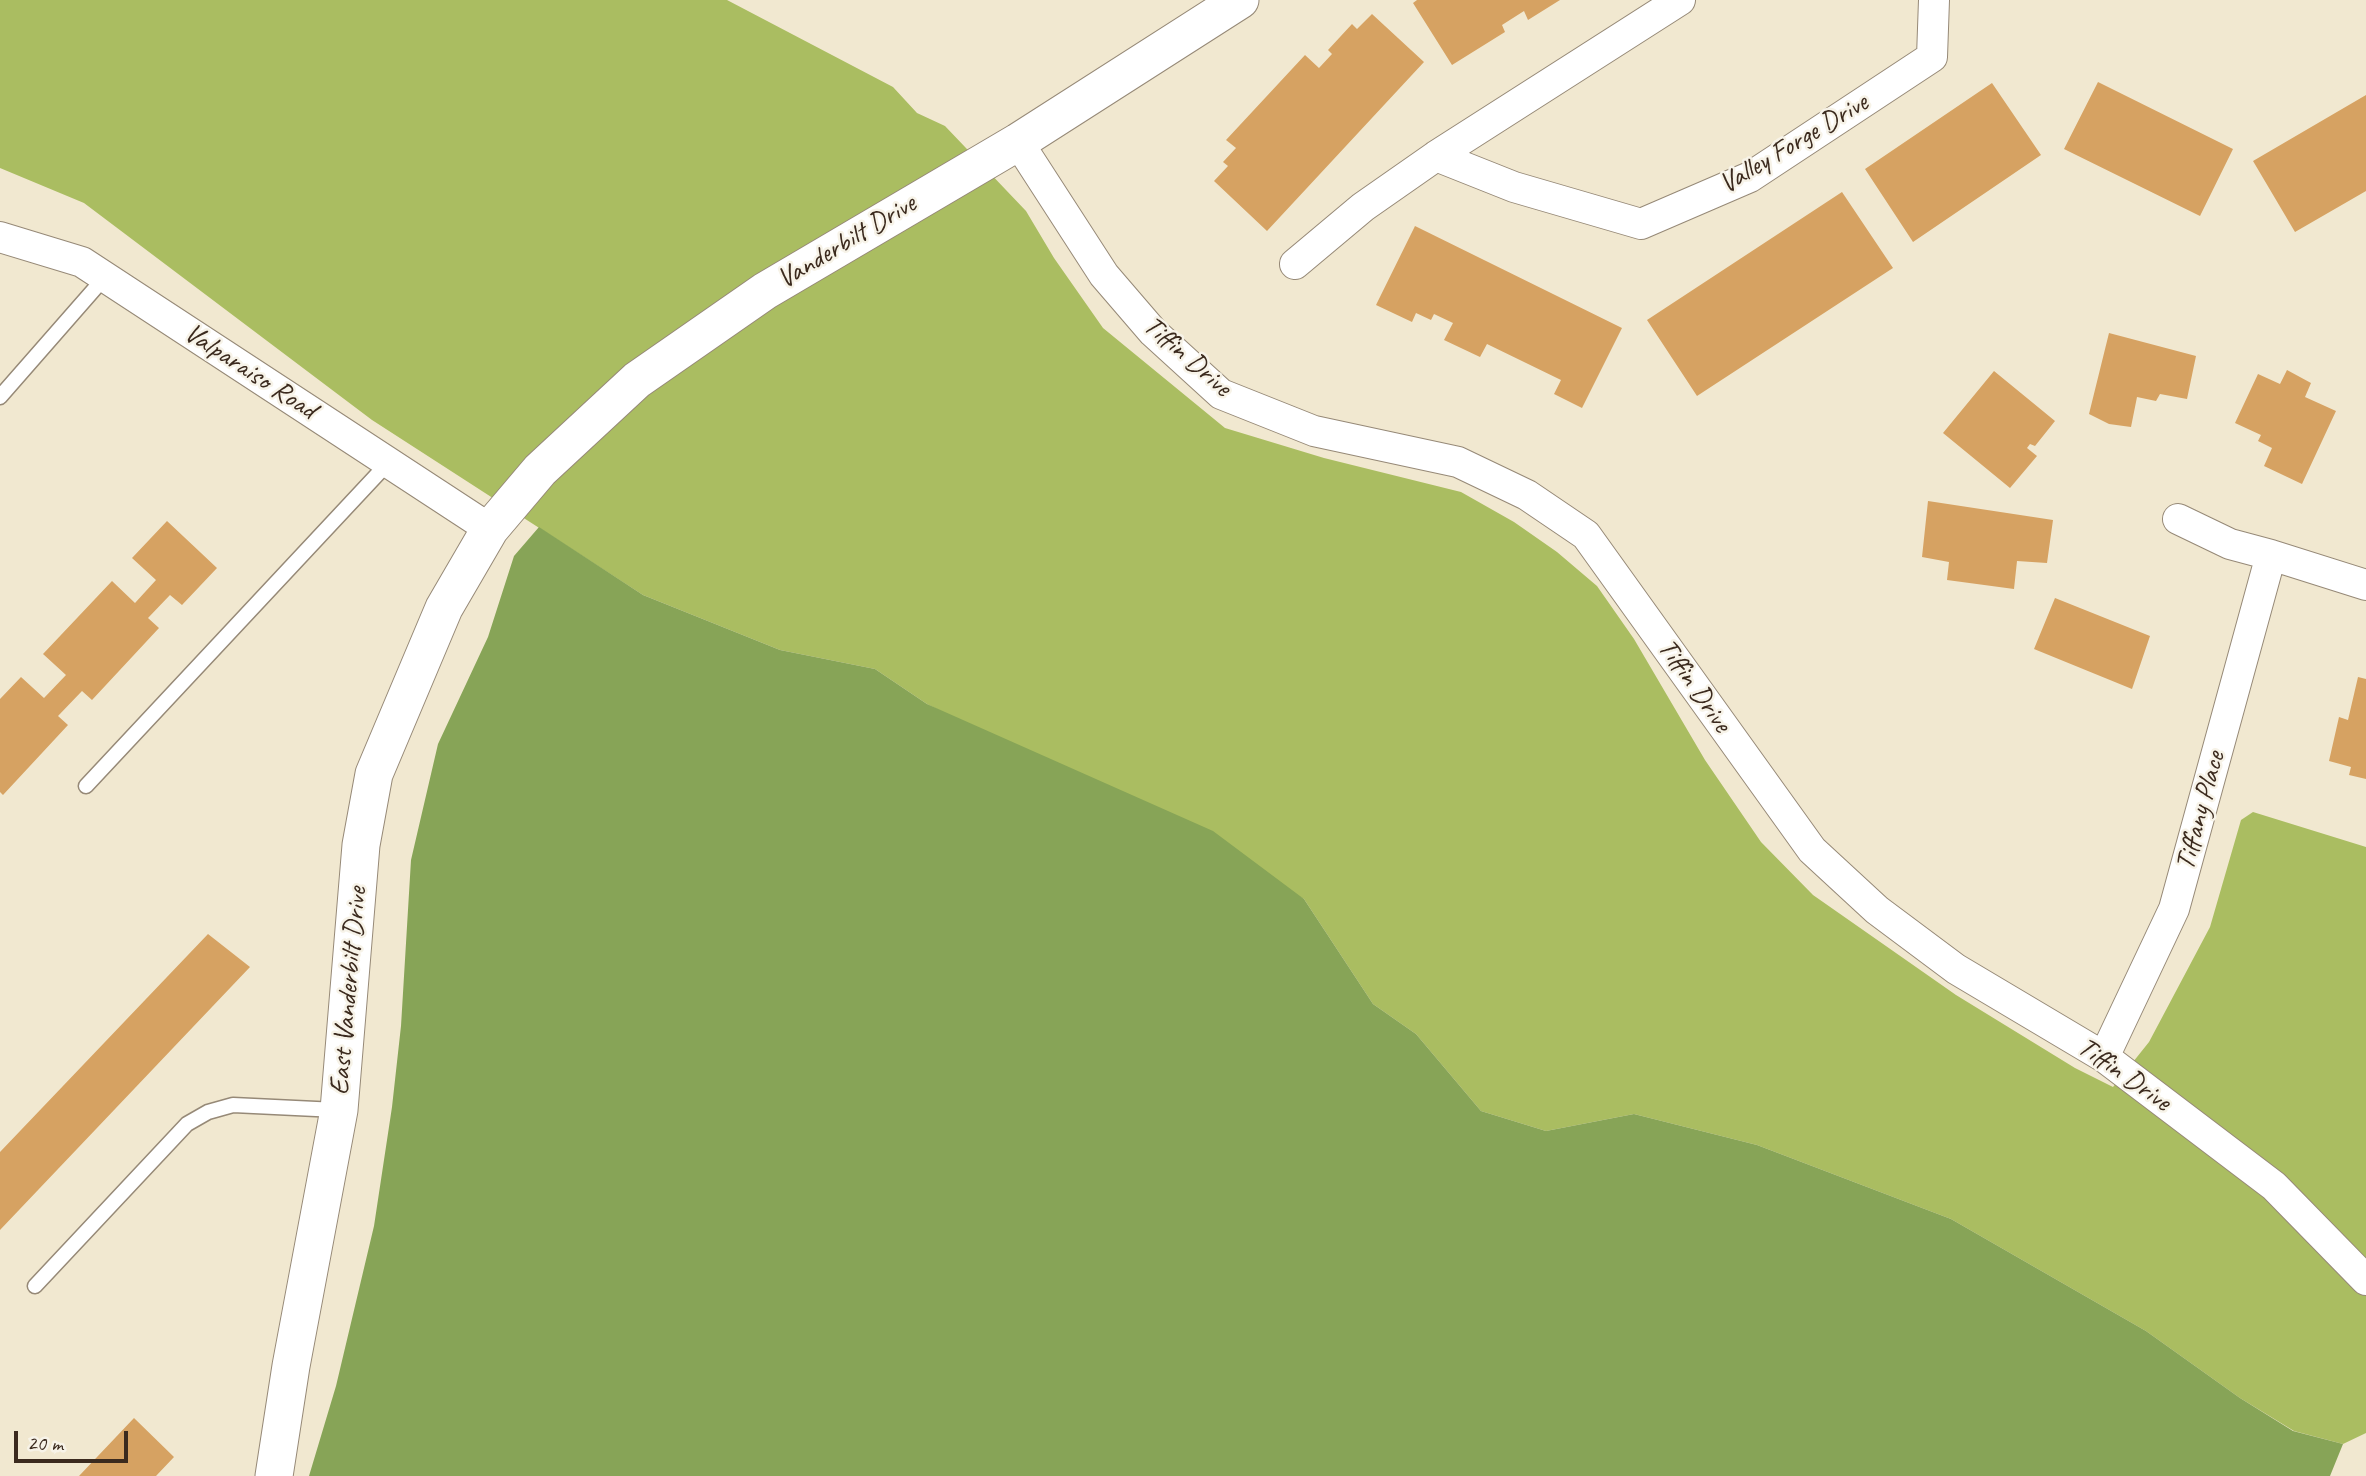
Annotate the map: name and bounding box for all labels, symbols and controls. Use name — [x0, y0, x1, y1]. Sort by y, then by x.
street label: Valley Forge Drive — [1713, 86, 1875, 202]
street label: Vanderbilt Drive — [772, 187, 922, 297]
street label: Tiffin Drive — [1136, 310, 1238, 404]
street label: Valparaiso Road — [178, 317, 322, 427]
street label: Tiffin Drive — [1650, 633, 1738, 739]
street label: Tiffany Place — [2169, 748, 2233, 874]
street label: East Vanderbilt Drive — [323, 886, 375, 1096]
street label: Tiffin Drive — [2071, 1031, 2177, 1119]
scale bar — [18, 1416, 131, 1460]
text: 20 m — [27, 1430, 63, 1456]

